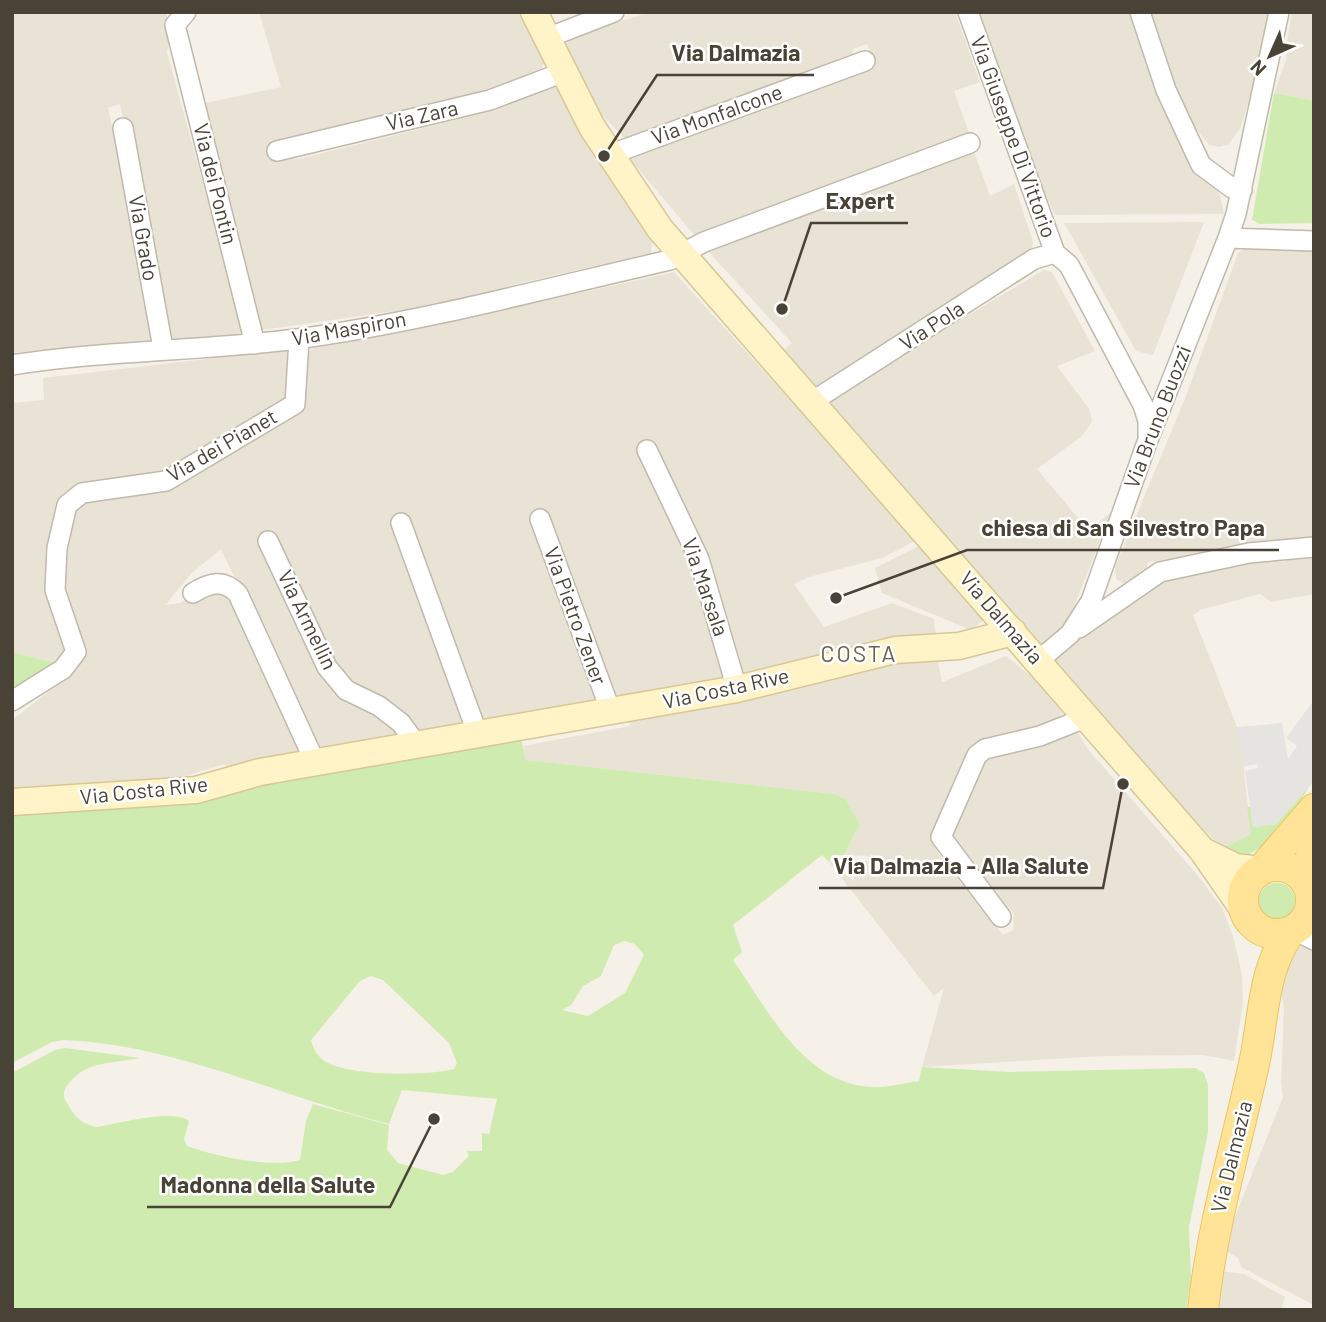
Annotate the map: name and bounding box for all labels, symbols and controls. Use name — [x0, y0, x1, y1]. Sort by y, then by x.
north arrow — [1235, 21, 1305, 91]
callout: Via Dalmazia — [657, 31, 814, 75]
street label: Via Giuseppe Di Vittorio — [966, 32, 1063, 241]
text: Via Dalmazia — [672, 38, 800, 66]
text: N — [1245, 56, 1270, 81]
street label: Via Monfalcone — [647, 78, 785, 149]
street label: Via Zara — [383, 94, 460, 135]
street label: Via dei Pontin — [189, 120, 244, 247]
callout: Expert — [811, 179, 908, 223]
text: Expert — [825, 186, 895, 214]
street label: Via Grado — [125, 193, 164, 283]
street label: Via Pola — [894, 295, 968, 355]
street label: Via Maspiron — [290, 305, 408, 350]
street label: Via Bruno Buozzi — [1118, 341, 1195, 492]
street label: Via dei Pianet — [162, 403, 281, 486]
callout: chiesa di San Silvestro Papa — [967, 506, 1279, 550]
text: chiesa di San Silvestro Papa — [981, 513, 1265, 541]
street label: Via Marsala — [678, 534, 735, 639]
street label: Via Pietro Zener — [540, 543, 613, 688]
street label: Via Armellin — [273, 565, 343, 673]
street label: Via Dalmazia — [955, 566, 1049, 668]
district label: COSTA — [821, 639, 897, 667]
street label: Via Costa Rive — [660, 662, 791, 713]
street label: Via Costa Rive — [79, 770, 209, 809]
callout: Via Dalmazia - Alla Salute — [819, 844, 1103, 888]
text: Via Dalmazia - Alla Salute — [833, 851, 1089, 879]
street label: Via Dalmazia — [1205, 1098, 1257, 1215]
callout: Madonna della Salute — [147, 1163, 390, 1207]
text: Madonna della Salute — [161, 1170, 375, 1198]

